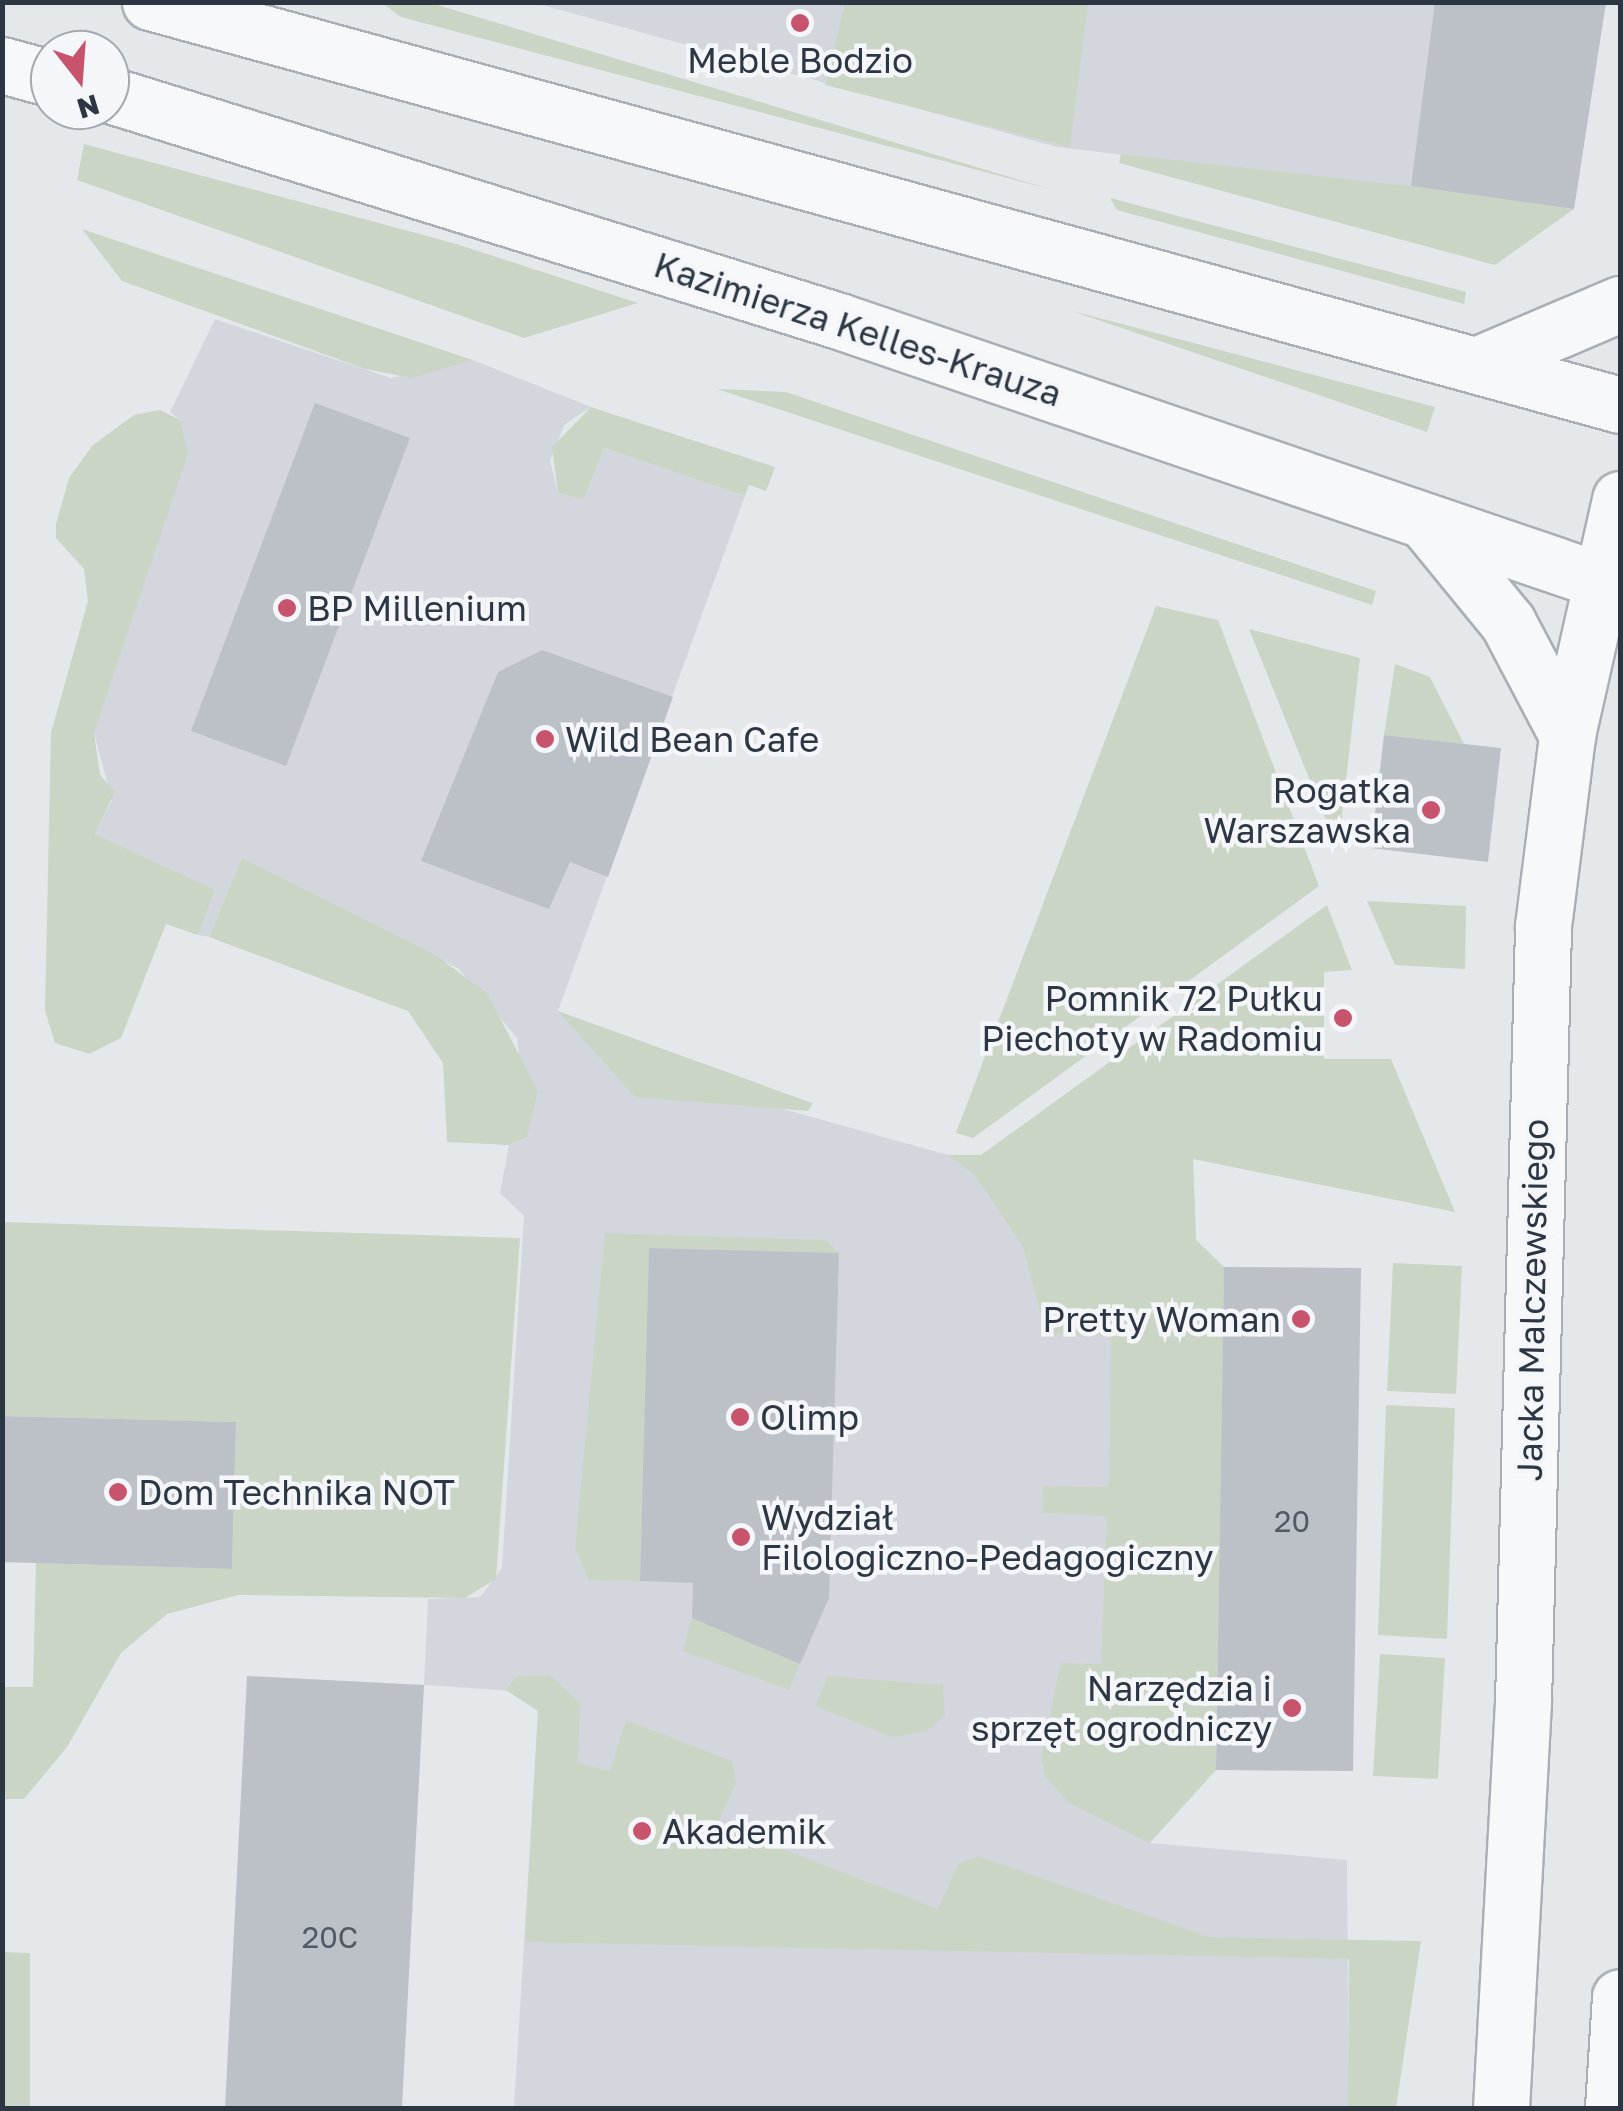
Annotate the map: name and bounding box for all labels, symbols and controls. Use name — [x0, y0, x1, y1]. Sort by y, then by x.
marker: Meble Bodzio — [789, 12, 811, 34]
north arrow — [30, 30, 130, 130]
place label: Meble Bodzio — [687, 39, 913, 81]
text: N — [73, 88, 103, 126]
street label: Kazimierza Kelles-Krauza — [649, 243, 1067, 415]
place label: BP Millenium — [307, 587, 527, 629]
marker: BP Millenium — [276, 597, 298, 619]
place label: Wild Bean Cafe — [565, 718, 819, 760]
marker: Wild Bean Cafe — [534, 728, 556, 750]
place label: Rogatka Warszawska — [1203, 769, 1411, 851]
marker: Rogatka Warszawska — [1420, 799, 1442, 821]
place label: Pomnik 72 Pułku Piechoty w Radomiu — [981, 977, 1323, 1059]
marker: Pomnik 72 Pułku Piechoty w Radomiu — [1332, 1007, 1354, 1029]
street label: Jacka Malczewskiego — [1508, 1118, 1556, 1482]
place label: Pretty Woman — [1042, 1298, 1281, 1340]
marker: Pretty Woman — [1290, 1308, 1312, 1330]
place label: Olimp — [760, 1396, 859, 1438]
marker: Olimp — [729, 1406, 751, 1428]
place label: Dom Technika NOT — [138, 1471, 455, 1513]
marker: Dom Technika NOT — [107, 1481, 129, 1503]
place label: Wydział Filologiczno-Pedagogiczny — [761, 1496, 1214, 1578]
house number: 20 — [1274, 1503, 1310, 1539]
marker: Wydział Filologiczno-Pedagogiczny — [730, 1526, 752, 1548]
place label: Narzędzia i sprzęt ogrodniczy — [971, 1667, 1272, 1749]
marker: Narzędzia i sprzęt ogrodniczy — [1281, 1697, 1303, 1719]
place label: Akademik — [662, 1810, 827, 1852]
marker: Akademik — [631, 1820, 653, 1842]
house number: 20C — [302, 1919, 358, 1955]

